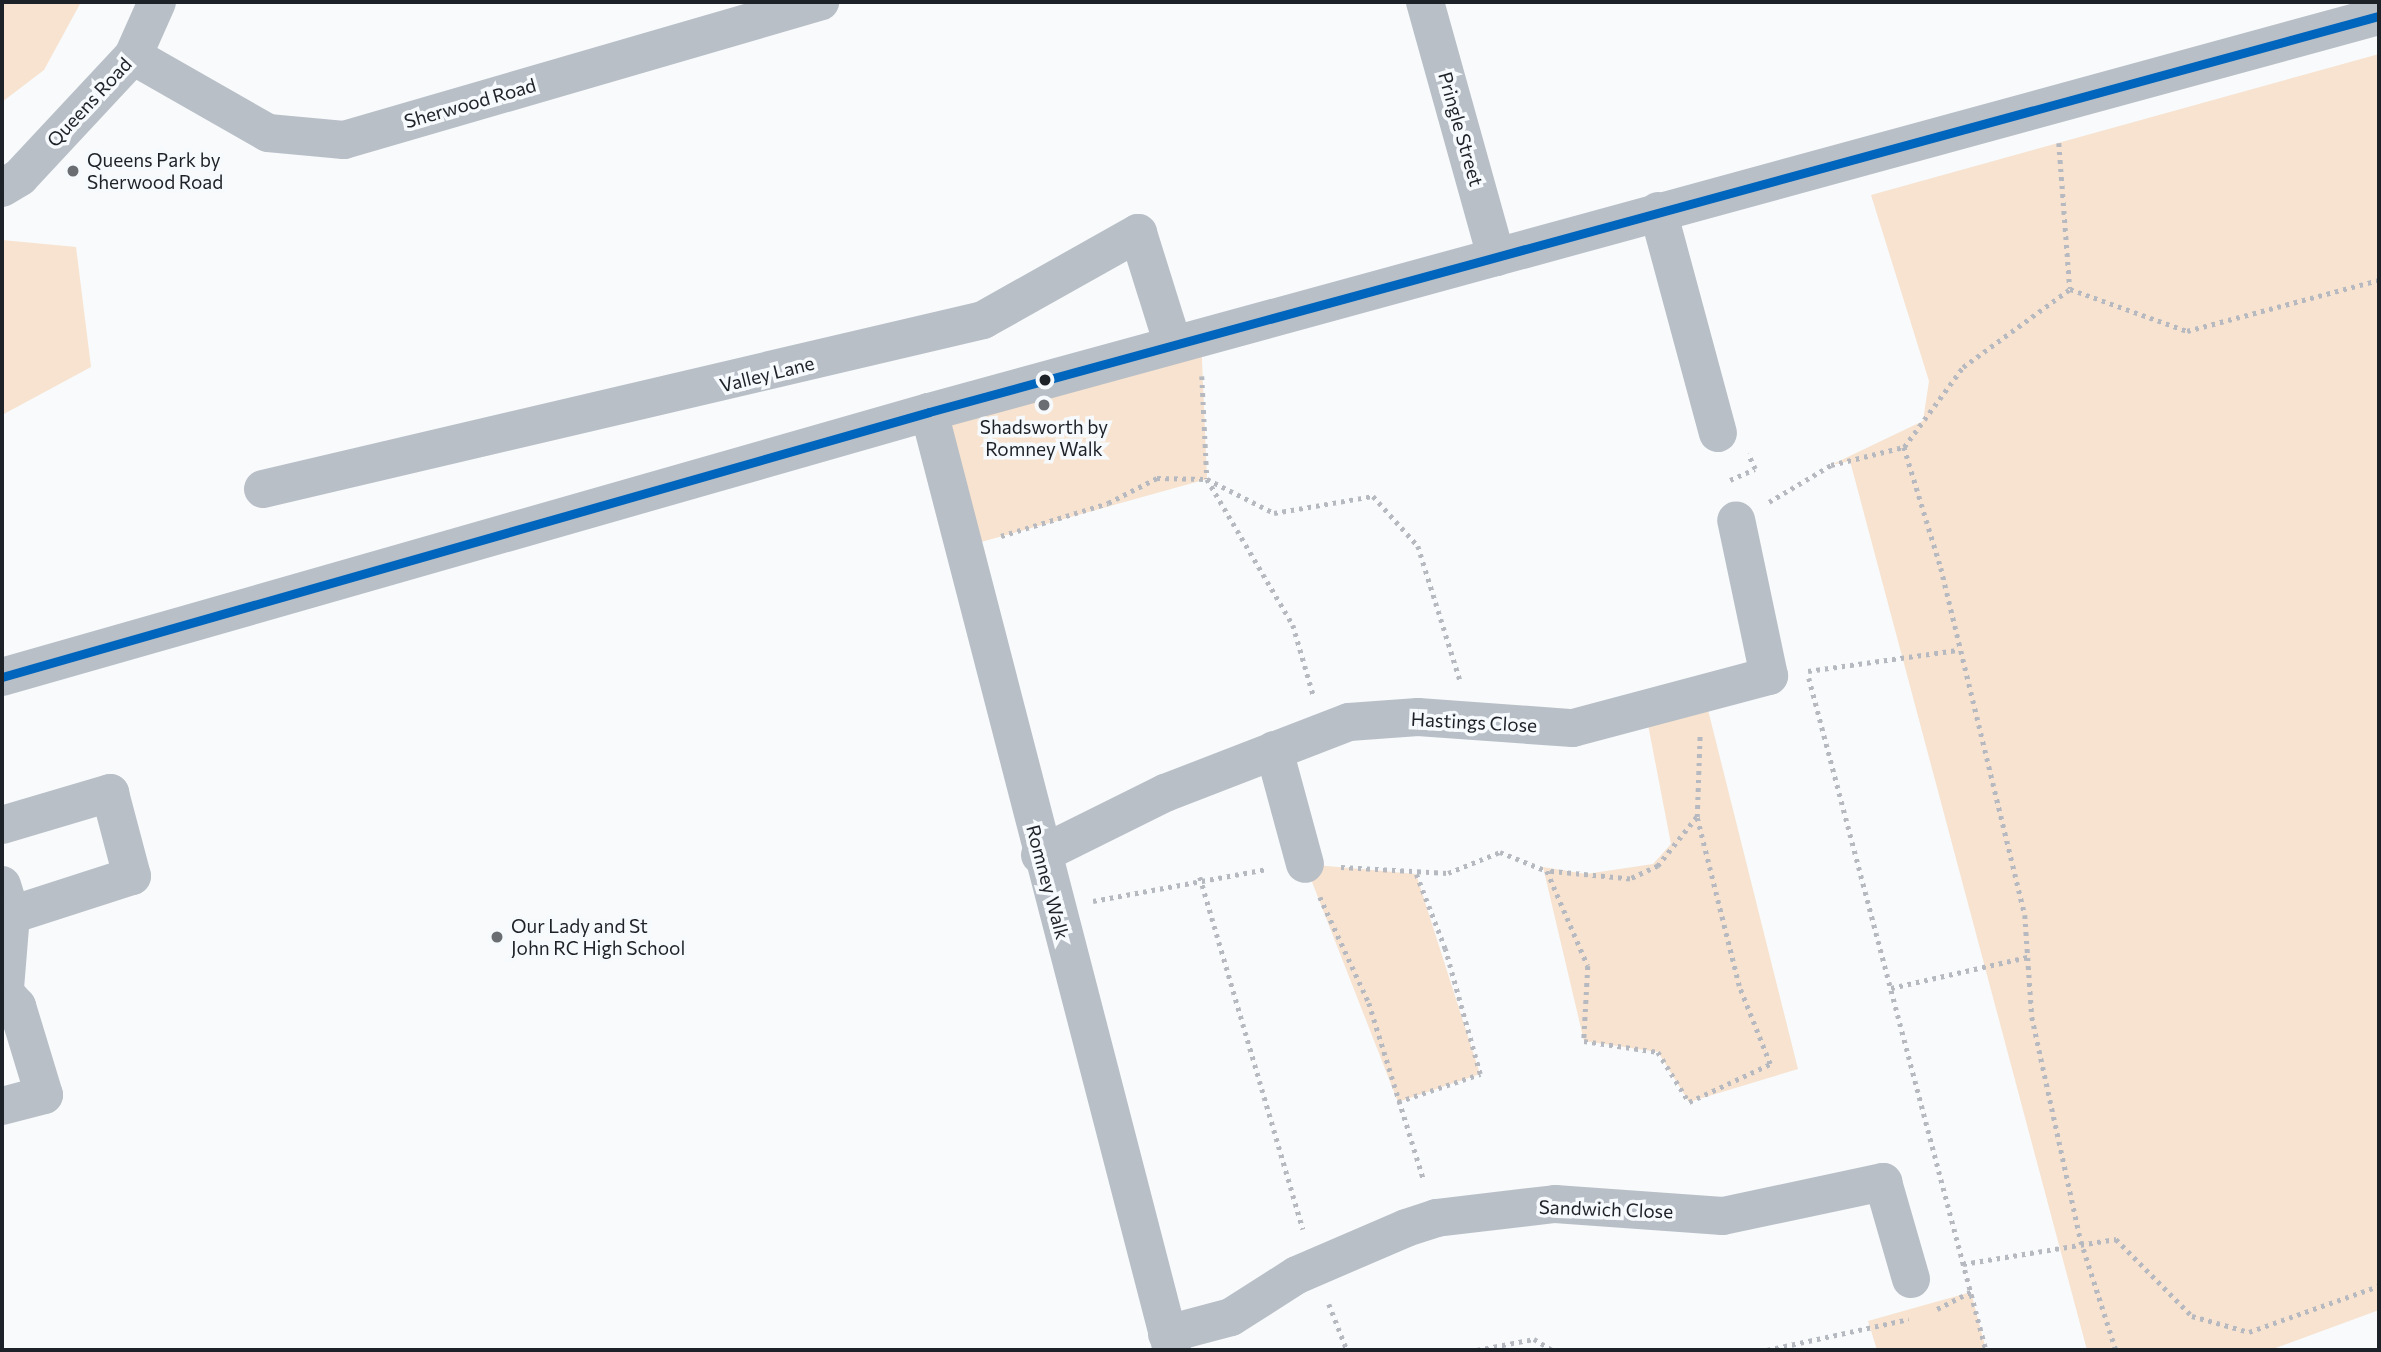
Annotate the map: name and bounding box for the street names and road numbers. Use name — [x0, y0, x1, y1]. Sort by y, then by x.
street label: Queens Road — [42, 53, 136, 151]
street label: Pringle Street — [1434, 69, 1488, 189]
street label: Sherwood Road — [401, 73, 539, 133]
street label: Valley Lane — [717, 351, 817, 397]
street label: Hastings Close — [1410, 707, 1538, 737]
street label: Romney Walk — [1022, 822, 1074, 942]
street label: Sandwich Close — [1538, 1195, 1674, 1223]

